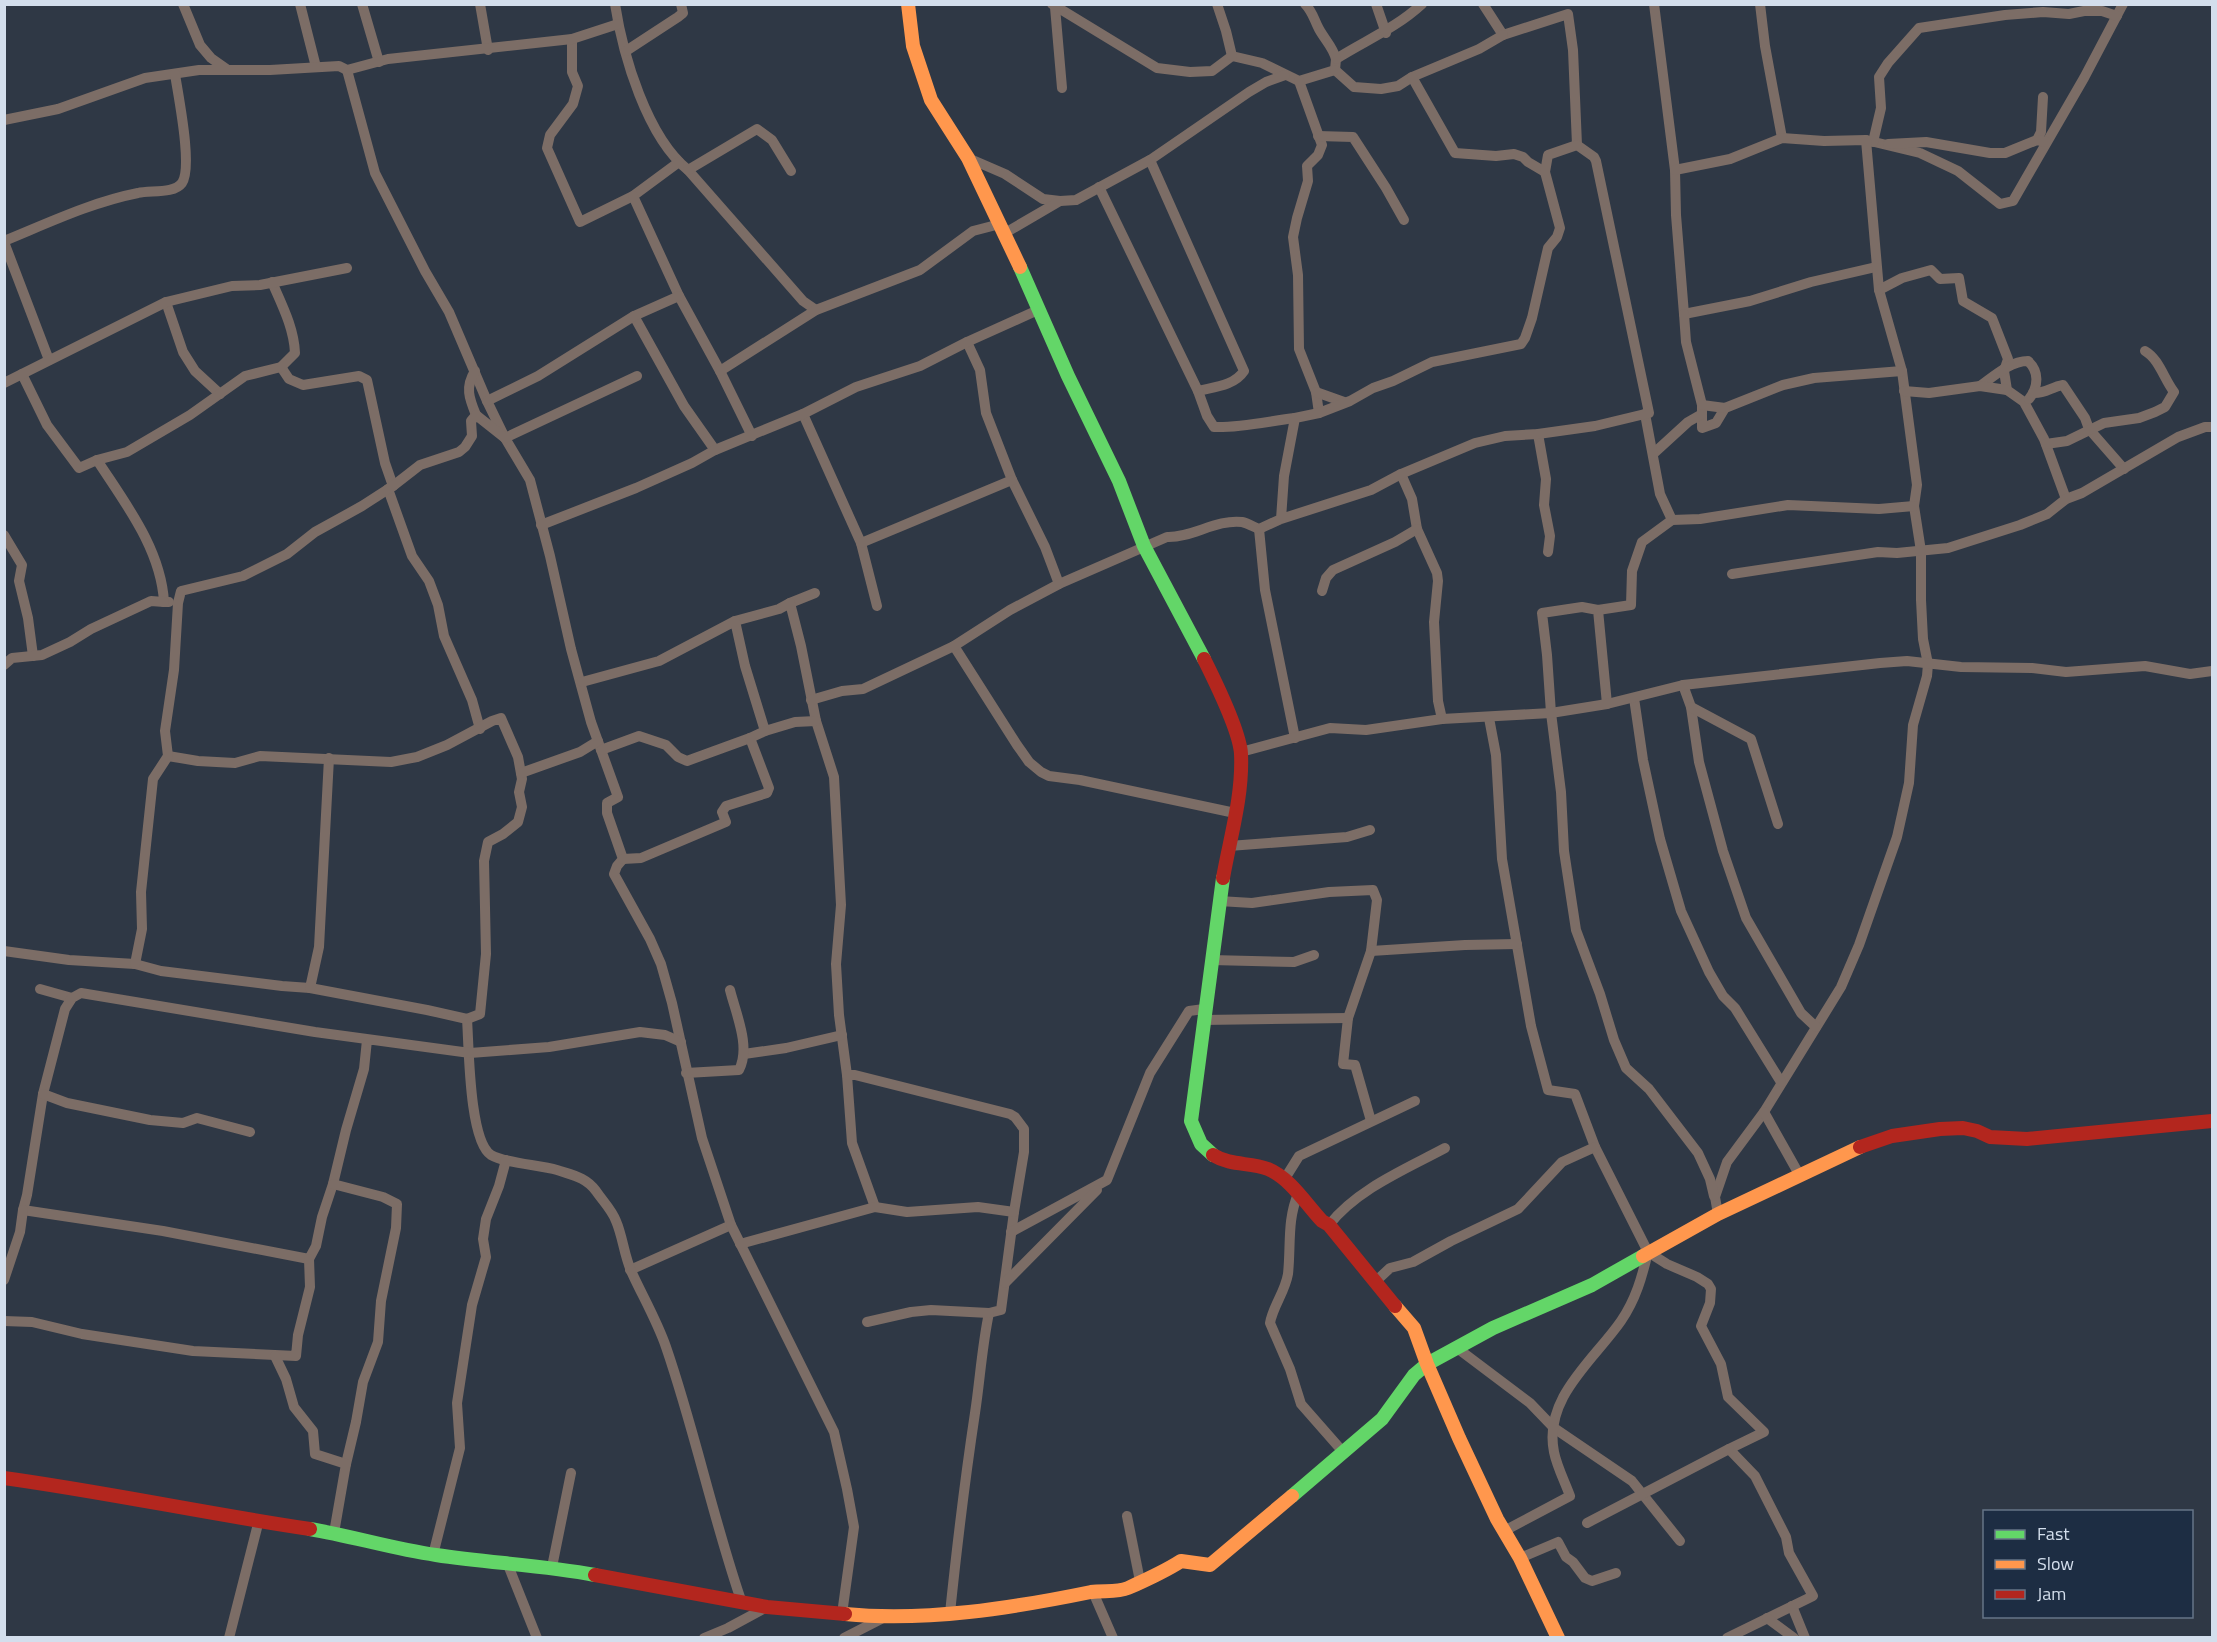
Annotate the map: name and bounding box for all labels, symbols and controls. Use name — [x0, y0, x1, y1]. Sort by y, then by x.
legend — [1983, 1510, 2193, 1618]
text: Fast — [2037, 1520, 2070, 1547]
text: Slow — [2037, 1550, 2074, 1577]
text: Jam — [2037, 1580, 2066, 1607]

